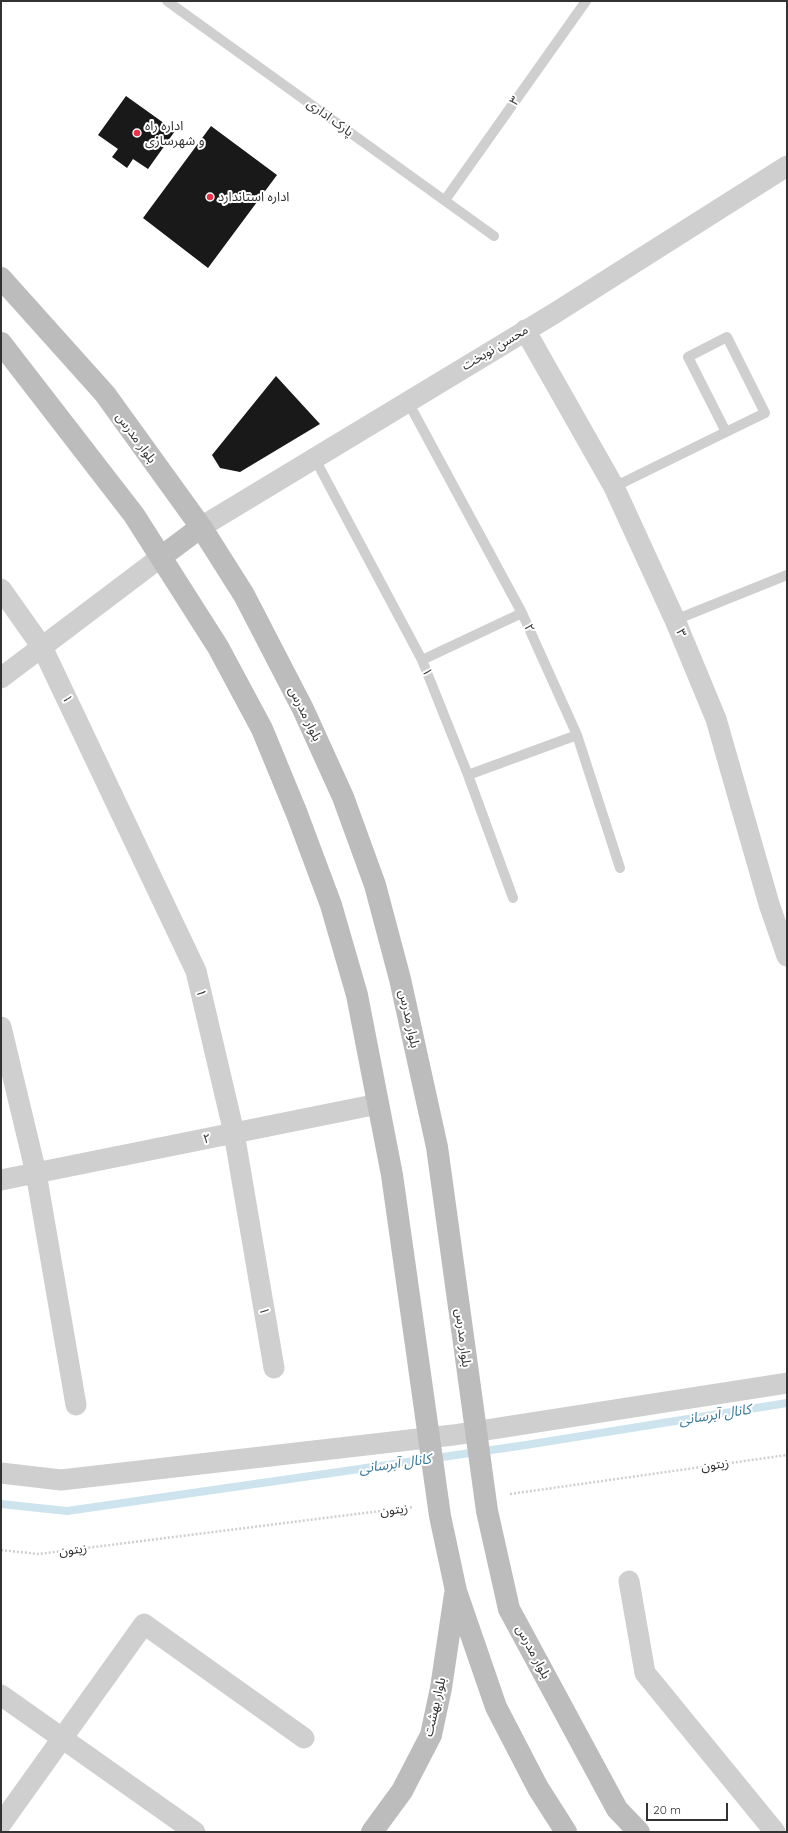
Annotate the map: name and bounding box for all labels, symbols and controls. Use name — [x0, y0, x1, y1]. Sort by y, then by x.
street label: ۳ — [506, 93, 524, 109]
street label: پارک اداری — [304, 96, 356, 140]
place label: اداره راه و شهرسازی — [145, 118, 205, 149]
marker: اداره راه و شهرسازی — [132, 128, 142, 138]
place label: اداره استاندارد — [218, 189, 289, 205]
marker: اداره استاندارد — [205, 192, 215, 202]
street label: محسن نوبخت — [459, 322, 531, 374]
street label: بلوار مدرس — [112, 410, 160, 466]
street label: ۲ — [520, 621, 538, 635]
street label: ۳ — [672, 627, 690, 639]
street label: ۱ — [418, 666, 436, 678]
street label: بلوار مدرس — [285, 684, 325, 744]
street label: ۱ — [58, 692, 76, 706]
street label: ۱ — [193, 988, 209, 998]
street label: بلوار مدرس — [395, 989, 423, 1049]
street label: ۲ — [202, 1131, 212, 1147]
street label: ۱ — [256, 1306, 272, 1316]
street label: بلوار مدرس — [452, 1308, 474, 1368]
water label: کانال آبرسانی — [678, 1401, 752, 1429]
water label: کانال آبرسانی — [358, 1451, 432, 1477]
street label: زیتون — [700, 1455, 730, 1475]
street label: زیتون — [379, 1501, 409, 1519]
street label: زیتون — [58, 1541, 88, 1559]
street label: بلوار مدرس — [512, 1622, 554, 1682]
street label: بلوار بهشت — [421, 1676, 449, 1738]
scale bar — [648, 1795, 730, 1821]
text: 20 m — [653, 1802, 681, 1817]

